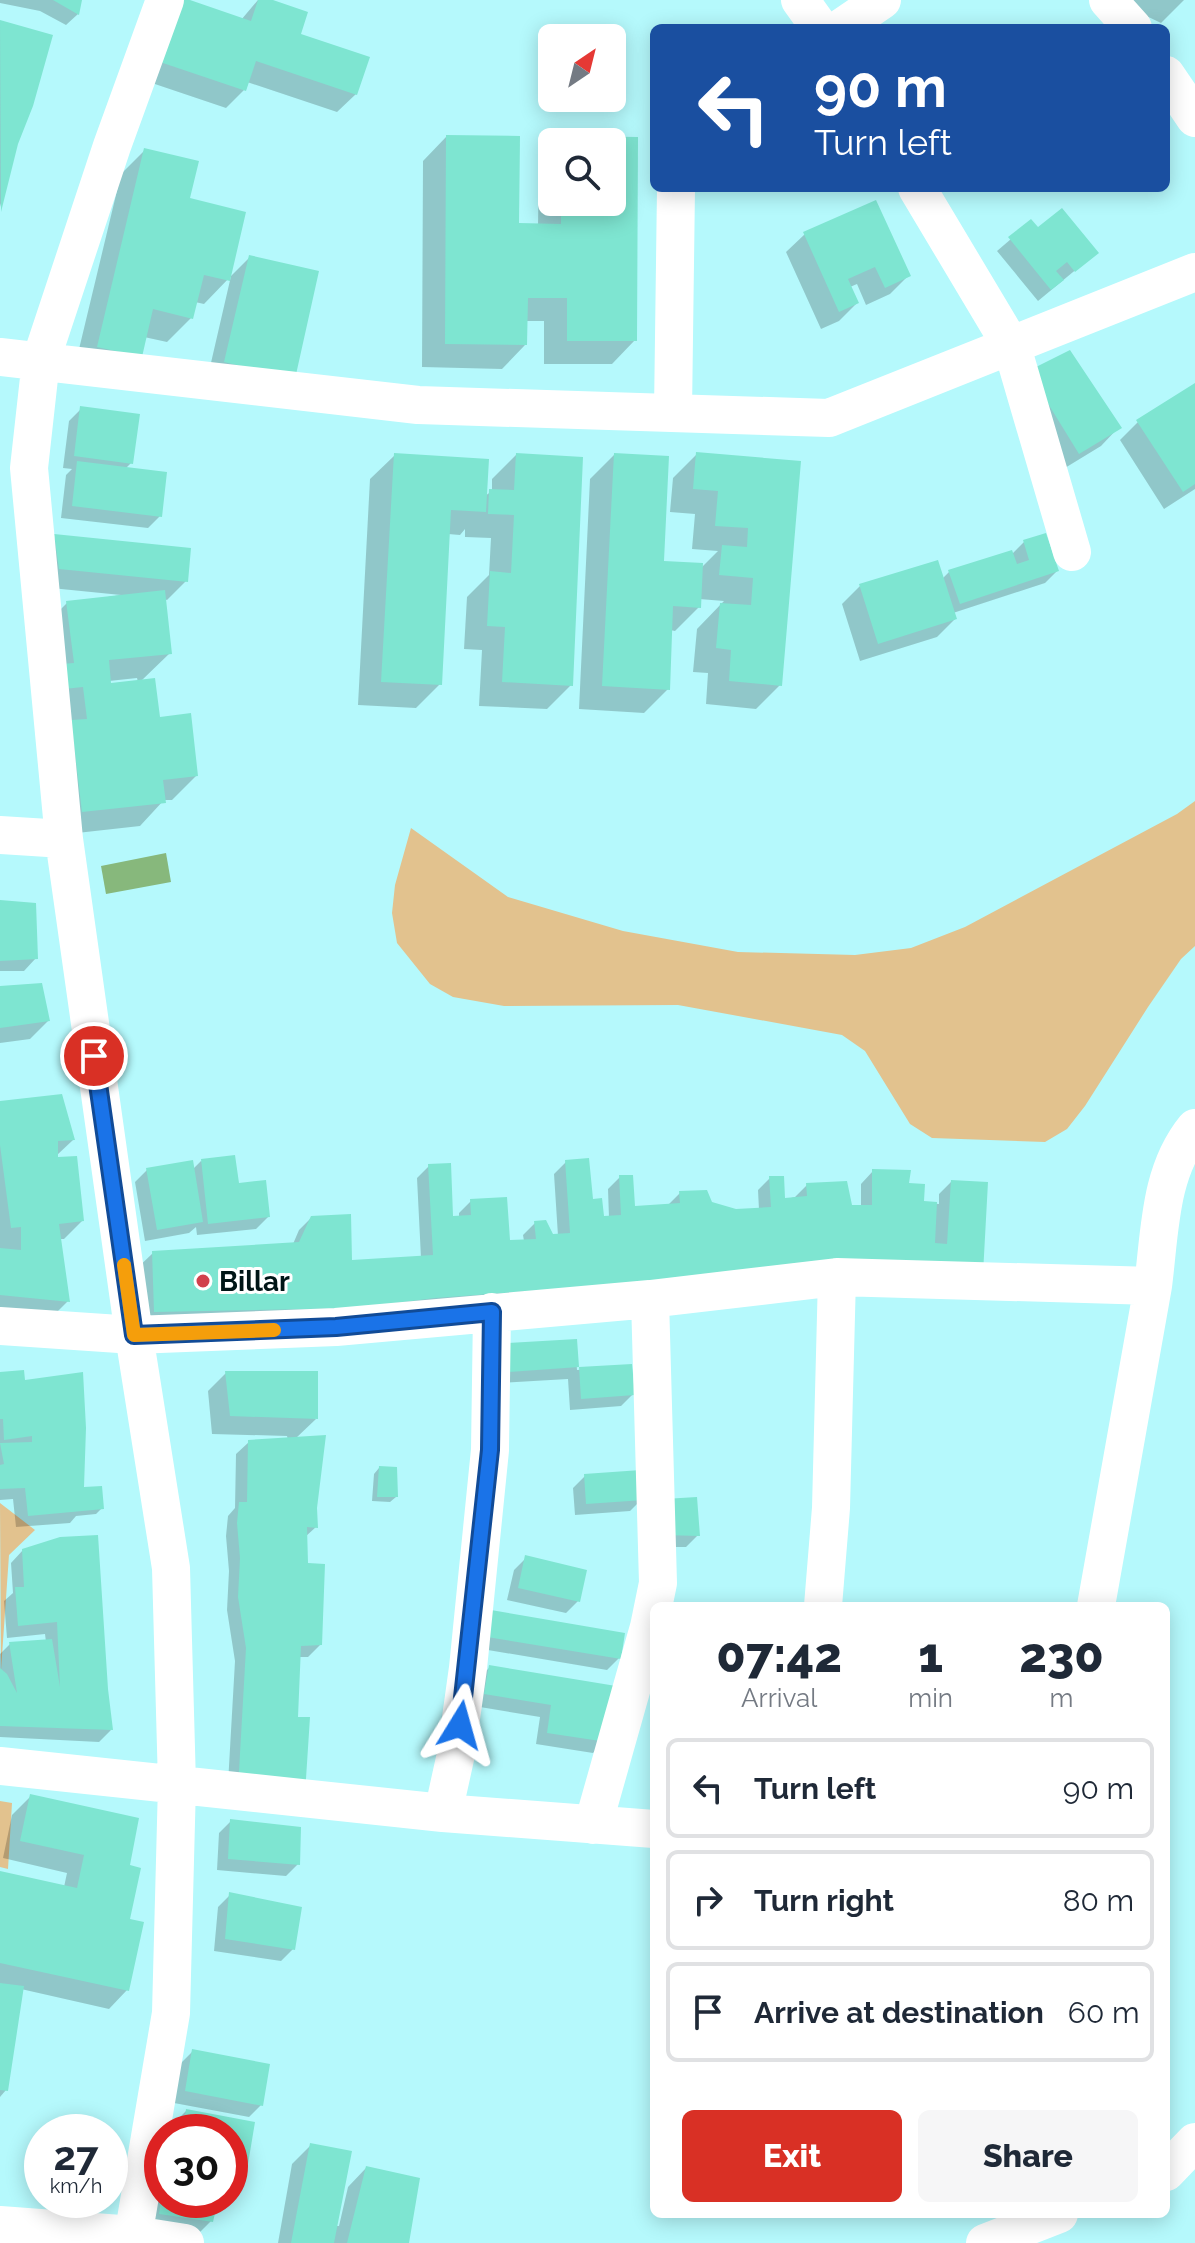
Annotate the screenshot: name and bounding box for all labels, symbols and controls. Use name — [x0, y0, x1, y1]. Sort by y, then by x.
north arrow — [538, 24, 626, 112]
map controls — [538, 24, 626, 216]
text: 90 m — [814, 54, 947, 120]
icon: left — [682, 56, 786, 160]
text: Turn left — [814, 121, 952, 163]
button: search — [538, 128, 626, 216]
pin — [60, 1022, 128, 1090]
icon: arrive — [72, 1034, 116, 1078]
place label: Billar — [219, 1265, 290, 1298]
marker: Billar — [194, 1272, 212, 1290]
text: 07:42 — [716, 1627, 842, 1683]
text: 1 — [918, 1627, 943, 1683]
text: 230 — [1019, 1627, 1104, 1683]
position arrow — [418, 1683, 502, 1767]
text: Arrival — [741, 1683, 817, 1713]
text: min — [908, 1683, 953, 1713]
text: m — [1050, 1683, 1073, 1713]
icon: left — [686, 1766, 730, 1810]
text: Turn left — [754, 1771, 876, 1806]
text: 90 m — [1063, 1771, 1134, 1806]
icon: right — [686, 1878, 730, 1922]
text: Turn right — [754, 1883, 894, 1918]
text: 80 m — [1063, 1883, 1134, 1918]
icon: arrive — [686, 1990, 730, 2034]
text: Arrive at destination — [754, 1995, 1044, 2030]
text: 60 m — [1068, 1995, 1140, 2030]
button: Exit — [682, 2110, 902, 2202]
button: Share — [918, 2110, 1138, 2202]
speed limit sign: 30 — [144, 2114, 248, 2218]
text: 27 — [53, 2132, 98, 2179]
text: km/h — [50, 2174, 102, 2198]

